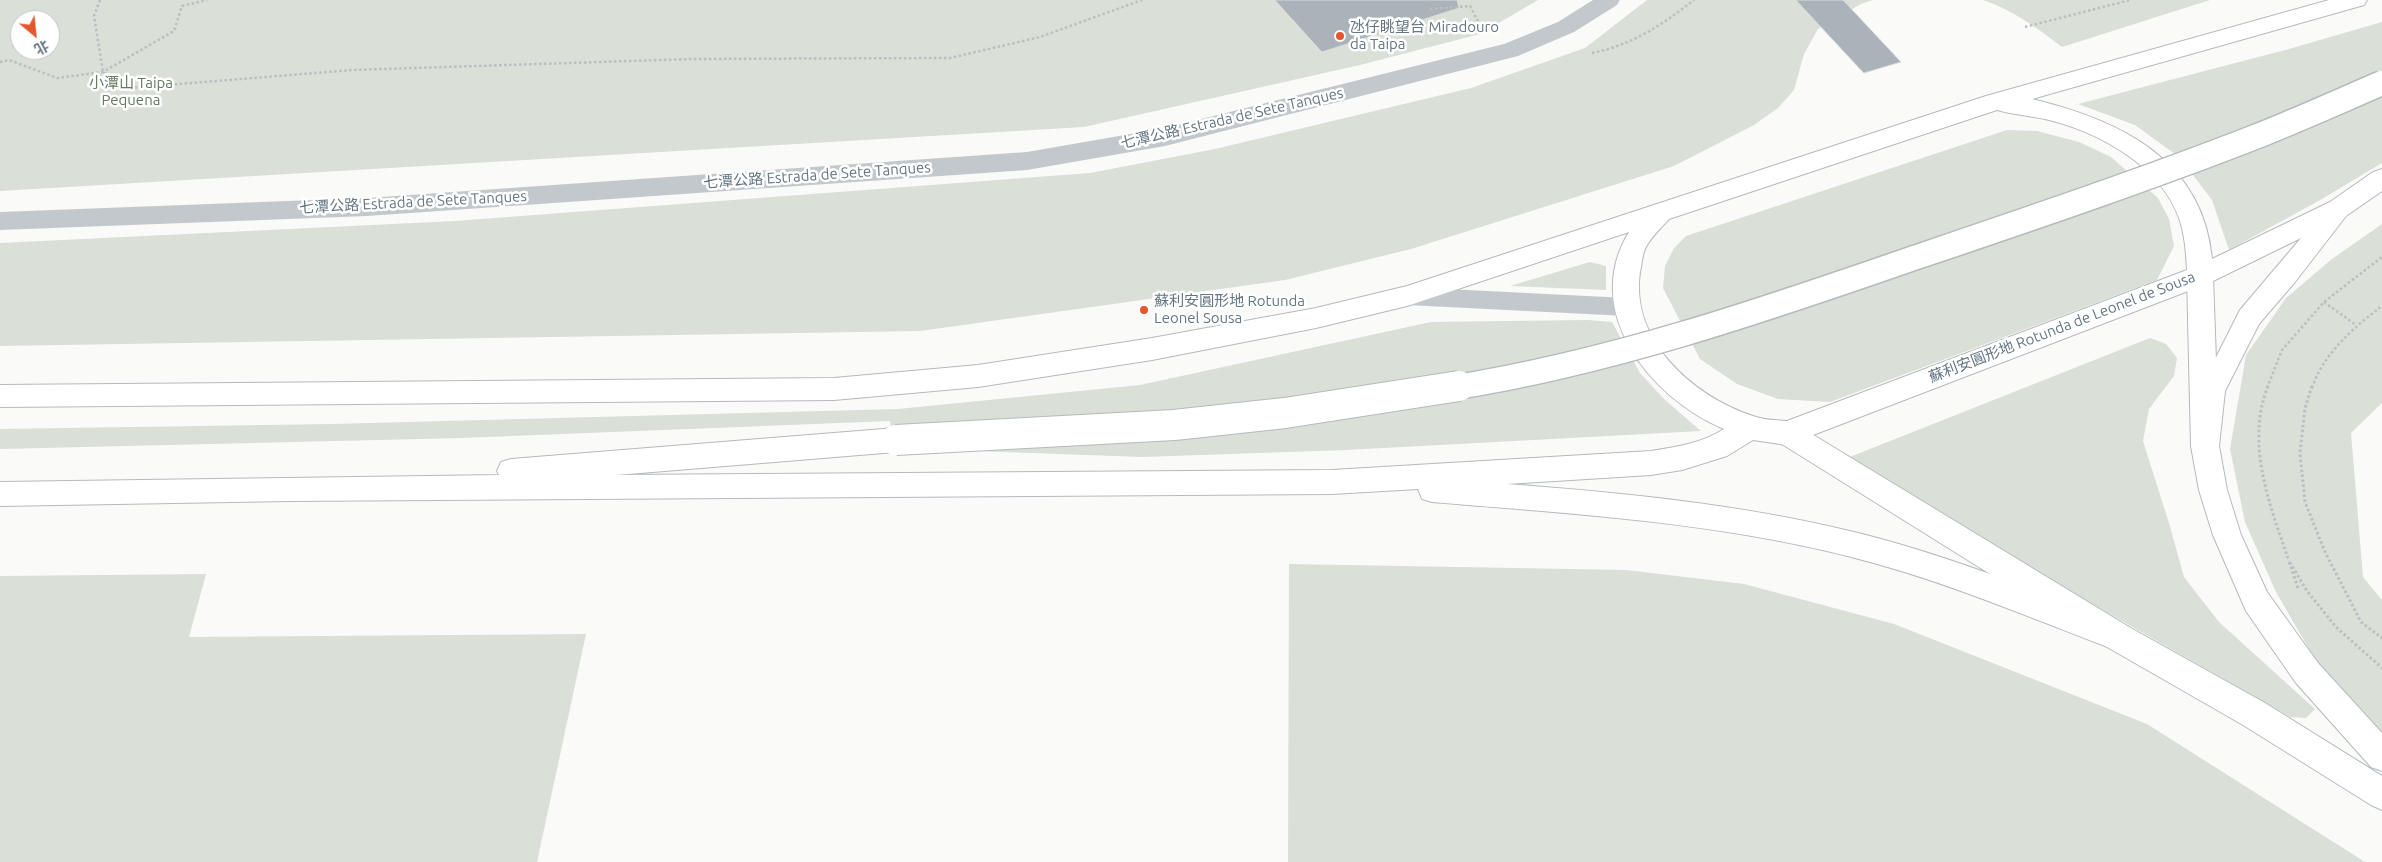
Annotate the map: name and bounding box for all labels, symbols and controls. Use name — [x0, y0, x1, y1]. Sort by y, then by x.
north arrow — [10, 10, 60, 60]
place label: 氹仔眺望台 Miradouro da Taipa — [1350, 18, 1499, 53]
marker: 氹仔眺望台 Miradouro da Taipa — [1334, 30, 1346, 42]
text: 北 — [32, 37, 52, 58]
park label: 小潭山 Taipa Pequena — [89, 74, 173, 109]
street label: 七潭公路 Estrada de Sete Tanques — [1119, 84, 1345, 152]
street label: 七潭公路 Estrada de Sete Tanques — [703, 158, 931, 192]
street label: 七潭公路 Estrada de Sete Tanques — [299, 187, 527, 217]
street label: 蘇利安圓形地 Rotunda de Leonel de Sousa — [1926, 268, 2198, 386]
place label: 蘇利安圓形地 Rotunda Leonel Sousa — [1154, 292, 1305, 327]
marker: 蘇利安圓形地 Rotunda Leonel Sousa — [1138, 304, 1150, 316]

